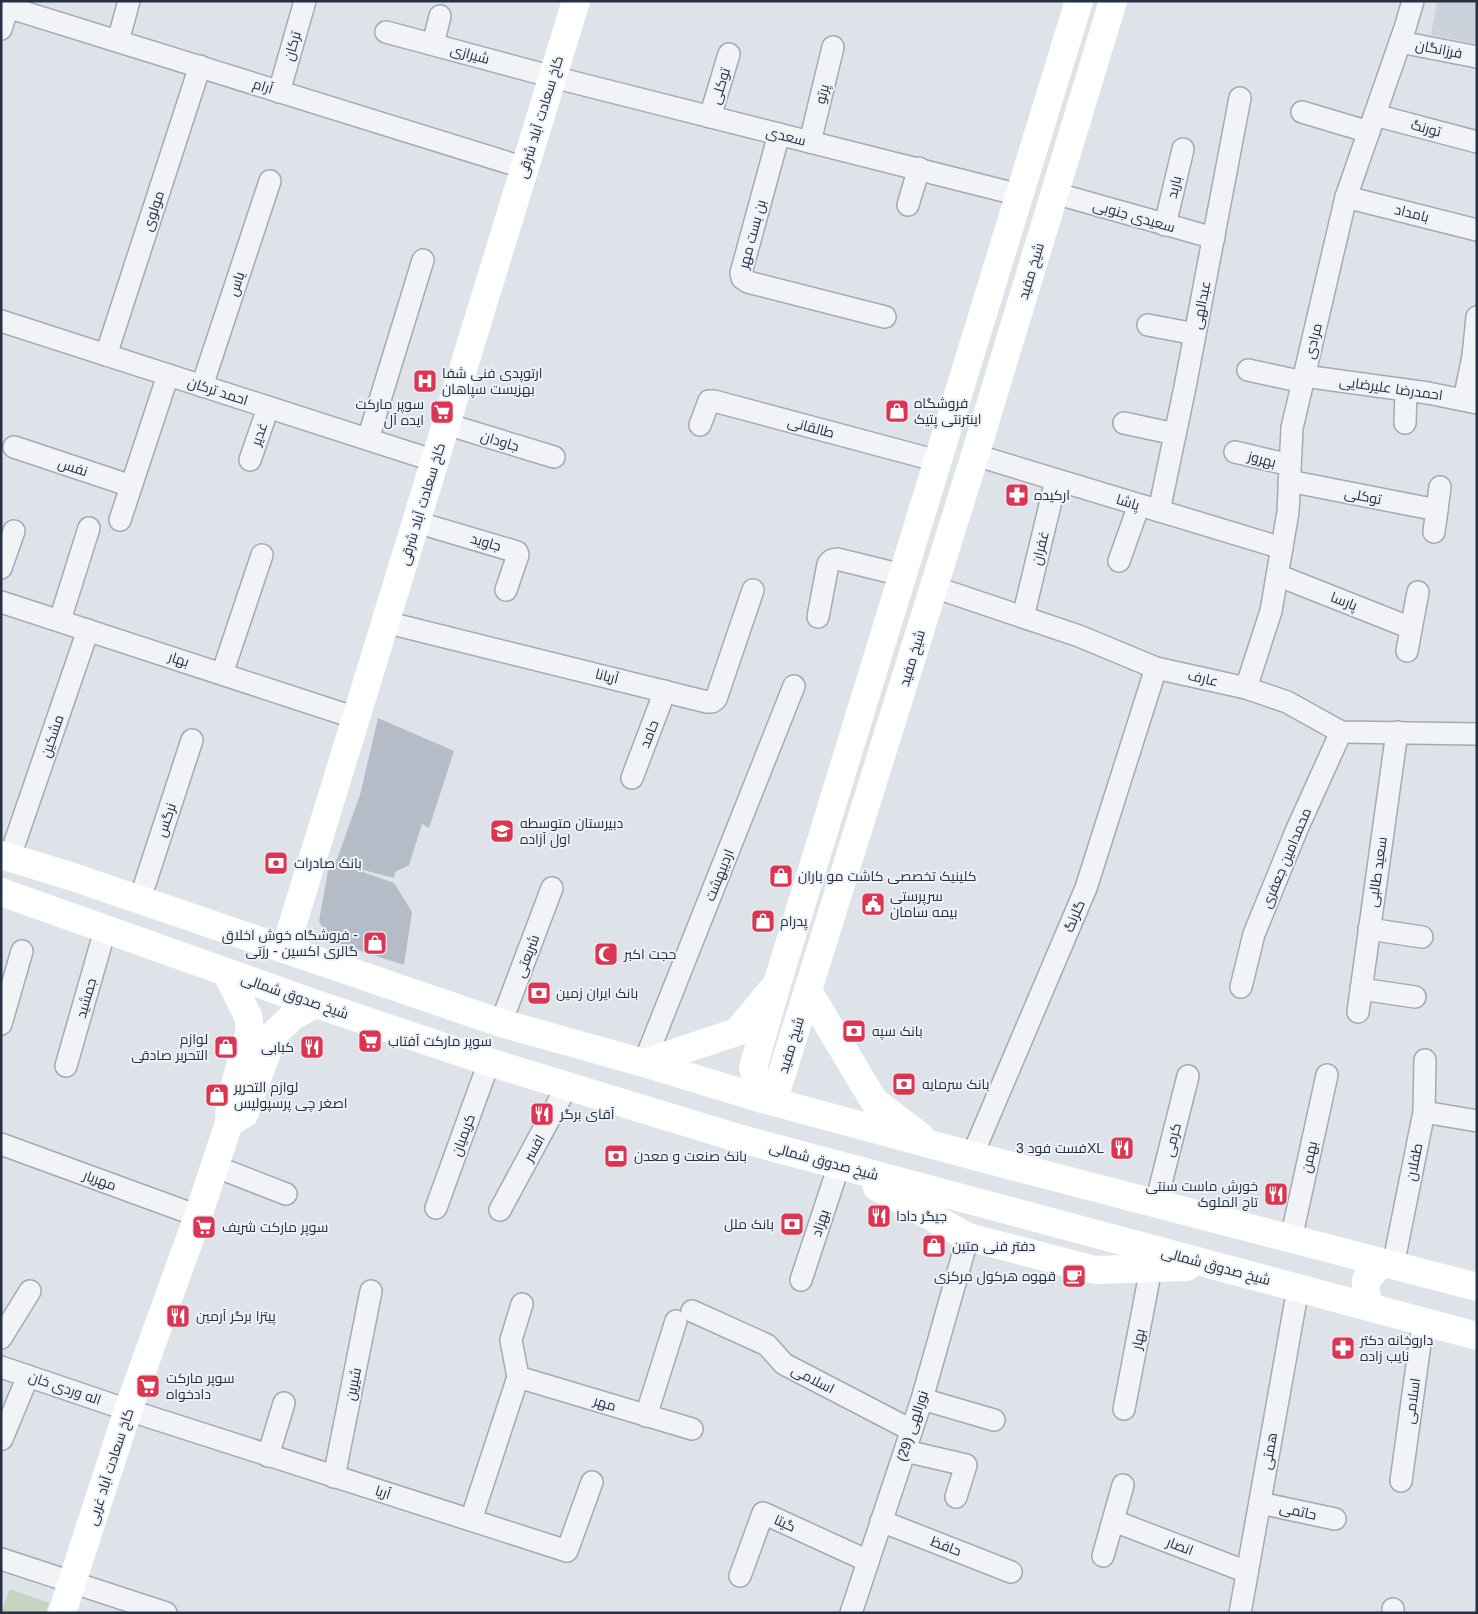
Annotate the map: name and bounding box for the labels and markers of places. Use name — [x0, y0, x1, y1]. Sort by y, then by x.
place label: ارتوپدی فنی شفا بهزیست سپاهان — [442, 365, 542, 399]
hospital icon: ارتوپدی فنی شفا بهزیست سپاهان — [412, 368, 438, 394]
place label: فروشگاه اینترنتی پتیک — [914, 395, 981, 429]
place label: سوپر مارکت ایده آل — [356, 396, 424, 429]
shop icon: فروشگاه اینترنتی پتیک — [884, 398, 910, 424]
supermarket icon: سوپر مارکت ایده آل — [429, 399, 455, 425]
pharmacy icon: ارکیده — [1004, 482, 1030, 508]
place label: ارکیده — [1034, 487, 1070, 503]
place label: دبیرستان متوسطه اول آزاده — [520, 815, 623, 848]
school or university icon: دبیرستان متوسطه اول آزاده — [489, 818, 515, 844]
bank icon: بانک صادرات — [263, 850, 289, 876]
place label: بانک صادرات — [294, 855, 362, 871]
shop icon: کلینیک تخصصی کاشت مو باران — [768, 863, 794, 889]
place label: کلینیک تخصصی کاشت مو باران — [798, 868, 976, 884]
place label: سرپرستی بیمه سامان — [890, 888, 957, 920]
public building icon: سرپرستی بیمه سامان — [860, 891, 886, 917]
shop icon: پدرام — [750, 908, 776, 934]
place label: پدرام — [780, 913, 808, 931]
place label: فروشگاه خوش اخلاق - گالری اکسین - رزتی — [222, 927, 358, 959]
shop icon: فروشگاه خوش اخلاق - گالری اکسین - رزتی — [362, 930, 388, 956]
mosque icon: حجت اکبر — [593, 941, 619, 967]
place label: حجت اکبر — [623, 946, 676, 962]
bank icon: بانک ایران زمین — [526, 980, 552, 1006]
place label: بانک ایران زمین — [556, 985, 638, 1001]
bank icon: بانک سپه — [841, 1018, 867, 1044]
place label: بانک سپه — [872, 1023, 923, 1041]
supermarket icon: سوپر مارکت آفتاب — [357, 1028, 383, 1054]
place label: لوازم التحریر صادقی — [131, 1031, 208, 1063]
place label: سوپر مارکت آفتاب — [388, 1033, 492, 1051]
shop icon: لوازم التحریر صادقی — [213, 1034, 239, 1060]
restaurant icon: کبابی — [299, 1034, 325, 1060]
place label: کبابی — [261, 1039, 294, 1055]
bank icon: بانک سرمایه — [891, 1071, 917, 1097]
place label: بانک سرمایه — [922, 1076, 989, 1092]
place label: لوازم التحریر اصغر چی پرسپولیس — [233, 1079, 347, 1113]
shop icon: لوازم التحریر اصغر چی پرسپولیس — [204, 1082, 230, 1108]
restaurant icon: آقاى برگر — [529, 1101, 555, 1127]
place label: آقاى برگر — [559, 1106, 615, 1122]
restaurant icon: فست فود 3XL — [1109, 1135, 1135, 1161]
place label: فست فود 3XL — [1016, 1140, 1104, 1156]
bank icon: بانک صنعت و معدن — [603, 1143, 629, 1169]
place label: بانک صنعت و معدن — [634, 1148, 747, 1164]
place label: خورش ماست سنتی تاج الملوک — [1145, 1178, 1258, 1211]
restaurant icon: خورش ماست سنتی تاج الملوک — [1263, 1181, 1289, 1207]
restaurant icon: جیگر دادا — [866, 1203, 892, 1229]
place label: جیگر دادا — [896, 1208, 947, 1224]
bank icon: بانک ملل — [779, 1211, 805, 1237]
supermarket icon: سوپر مارکت شریف — [191, 1214, 217, 1240]
place label: بانک ملل — [724, 1216, 774, 1232]
place label: سوپر مارکت شریف — [222, 1219, 328, 1237]
shop icon: دفتر فنی متین — [921, 1233, 947, 1259]
place label: دفتر فنی متین — [952, 1238, 1035, 1254]
cafe icon: قهوه هرکول مرکزی — [1061, 1263, 1087, 1289]
place label: قهوه هرکول مرکزی — [934, 1268, 1056, 1285]
restaurant icon: پيتزا برگر آرمين — [165, 1303, 191, 1329]
place label: پيتزا برگر آرمين — [196, 1308, 276, 1326]
place label: داروخانه دکتر نایب زاده — [1359, 1332, 1433, 1364]
pharmacy icon: داروخانه دکتر نایب زاده — [1330, 1335, 1356, 1361]
place label: سوپر مارکت دادخواه — [166, 1370, 235, 1402]
supermarket icon: سوپر مارکت دادخواه — [135, 1373, 161, 1399]

